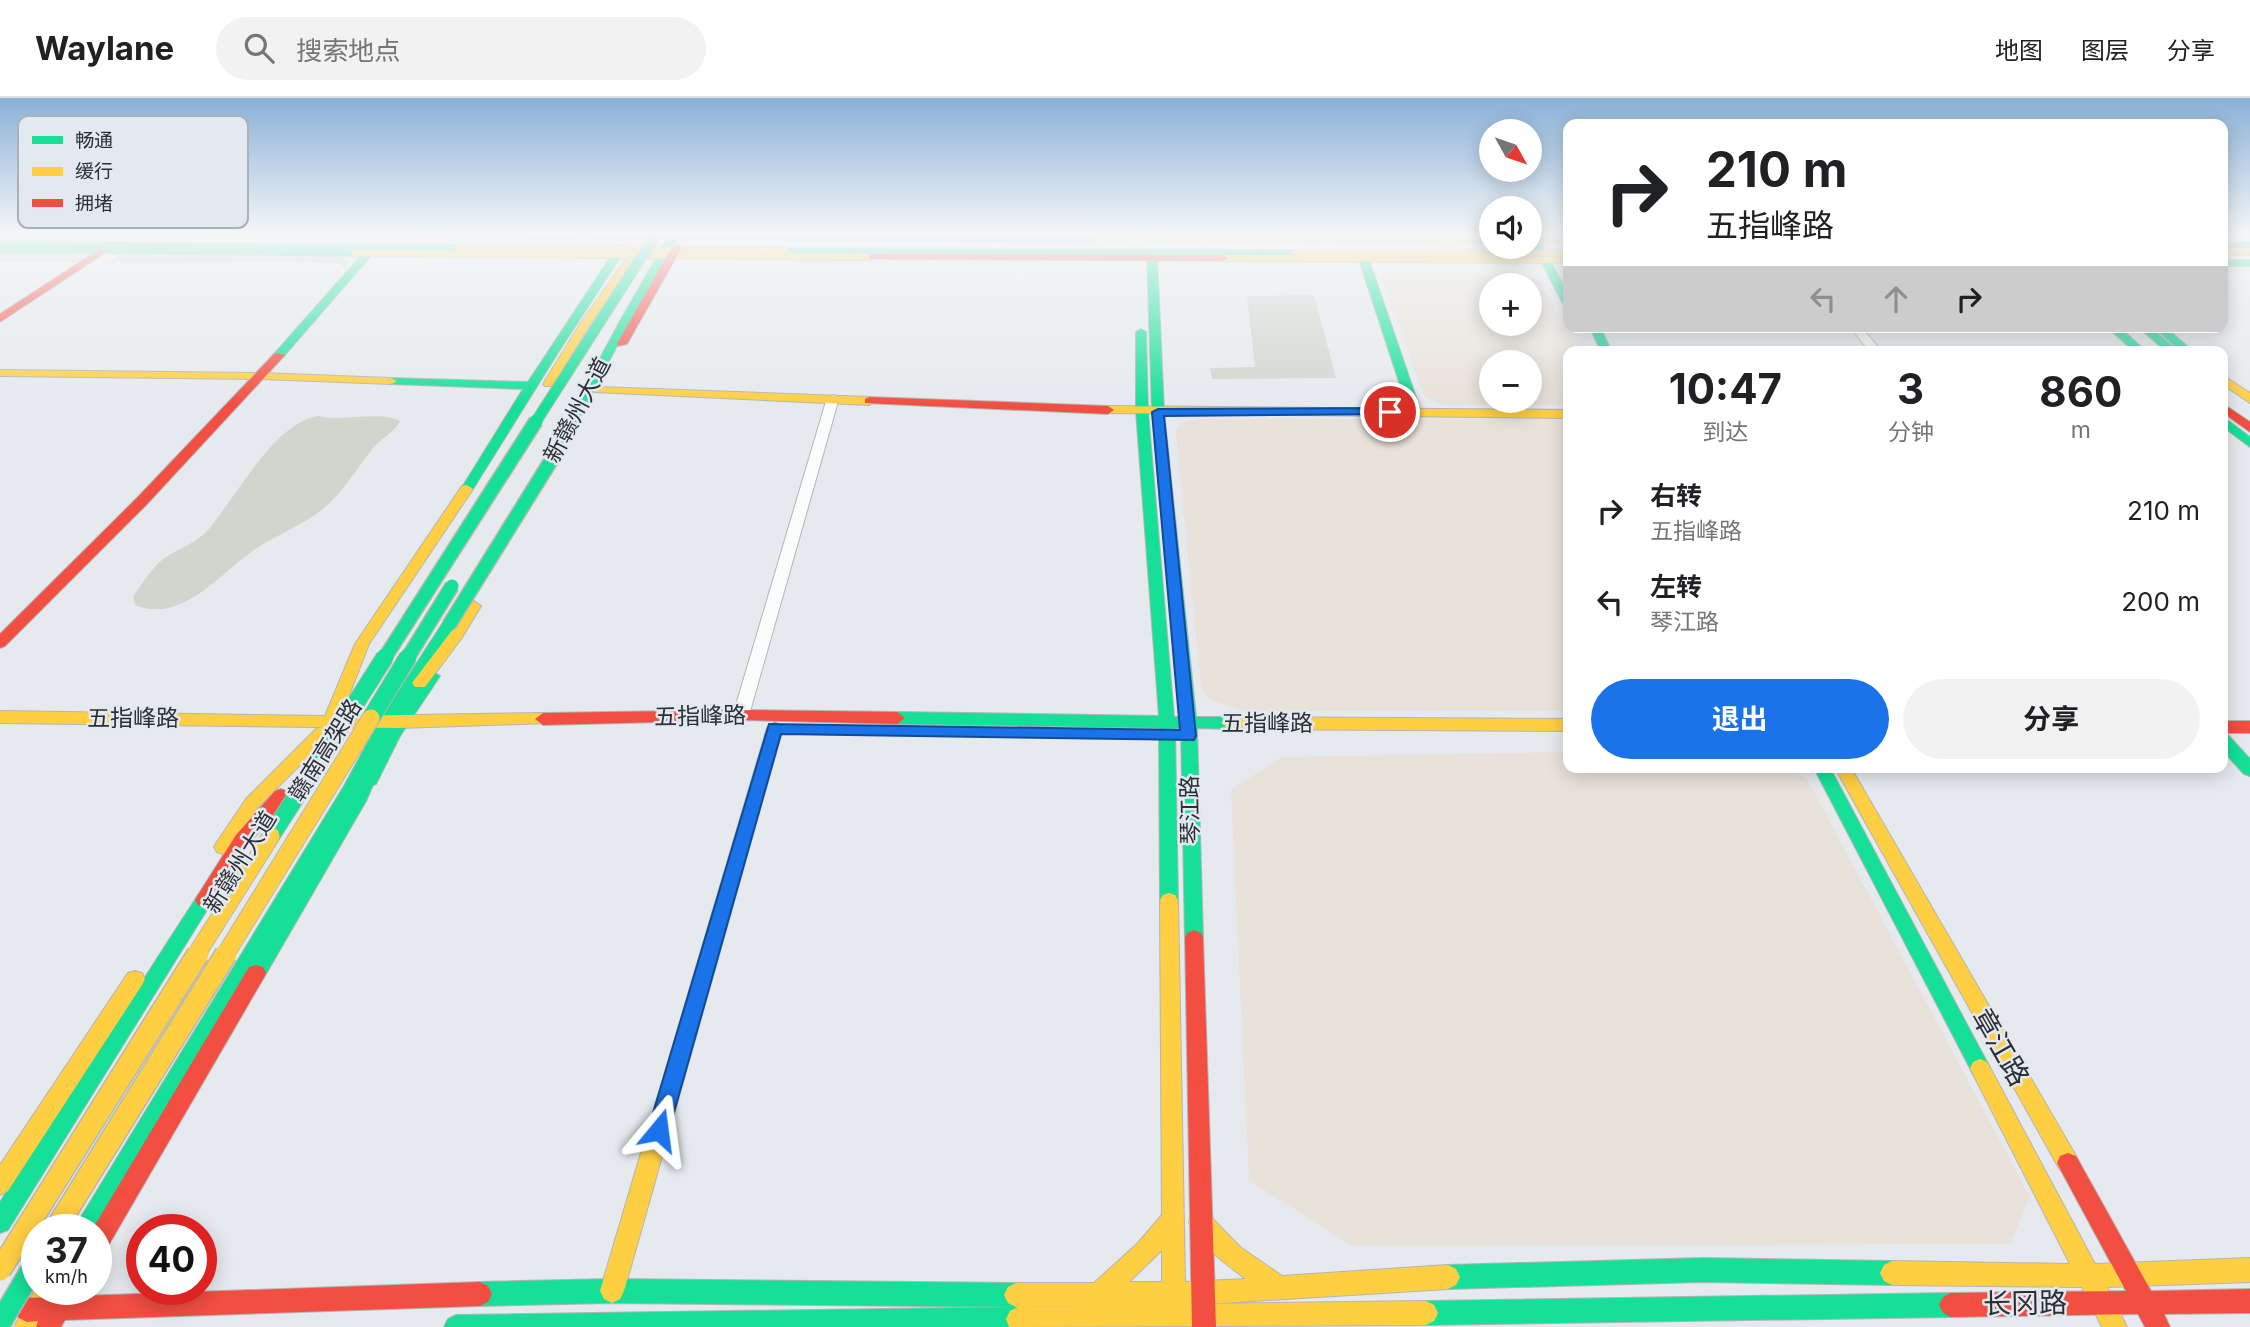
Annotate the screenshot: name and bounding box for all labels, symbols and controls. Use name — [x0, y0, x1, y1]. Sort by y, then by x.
search box — [216, 17, 706, 80]
text: Waylane — [35, 28, 174, 68]
icon: search — [240, 29, 278, 67]
text: 搜索地点 — [296, 35, 400, 66]
text: 地图 — [1995, 36, 2043, 65]
text: 图层 — [2081, 36, 2129, 65]
text: 分享 — [2167, 36, 2215, 65]
legend — [18, 116, 248, 228]
north arrow — [1479, 119, 1542, 182]
map controls — [1479, 119, 1542, 413]
text: 畅通 — [75, 129, 113, 152]
text: 210 m — [1706, 140, 1847, 199]
icon: right — [1591, 147, 1682, 238]
text: 缓行 — [75, 160, 113, 183]
text: 拥堵 — [75, 192, 113, 215]
button: sound — [1479, 196, 1542, 259]
text: 五指峰路 — [1706, 206, 1834, 245]
button: + — [1479, 273, 1542, 336]
icon: left — [1804, 280, 1842, 318]
icon: ahead — [1877, 280, 1915, 318]
icon: right — [1950, 280, 1988, 318]
button: − — [1479, 350, 1542, 413]
street label: 新赣州大道 — [538, 353, 616, 467]
text: 10:47 — [1669, 363, 1782, 414]
text: 3 — [1897, 363, 1924, 414]
text: 860 — [2039, 366, 2122, 417]
pin — [1360, 382, 1420, 442]
icon: arrive — [1371, 393, 1409, 431]
text: m — [2071, 416, 2091, 444]
text: 到达 — [1702, 418, 1748, 446]
text: 分钟 — [1888, 418, 1934, 446]
text: 右转 — [1650, 480, 1702, 511]
icon: right — [1591, 492, 1629, 530]
text: 210 m — [2127, 495, 2200, 526]
text: 五指峰路 — [1650, 517, 1742, 545]
text: 左转 — [1650, 571, 1702, 602]
icon: left — [1591, 583, 1629, 621]
text: 200 m — [2121, 586, 2200, 617]
text: 琴江路 — [1650, 608, 1719, 636]
button: 退出 — [1591, 679, 1889, 759]
button: 分享 — [1903, 679, 2200, 759]
street label: 赣南高架路 — [283, 694, 367, 806]
street label: 五指峰路 — [654, 701, 746, 731]
street label: 五指峰路 — [87, 704, 179, 732]
street label: 五指峰路 — [1221, 709, 1313, 737]
street label: 琴江路 — [1175, 775, 1205, 845]
street label: 新赣州大道 — [198, 806, 282, 918]
street label: 章江路 — [1965, 1002, 2037, 1092]
position arrow — [622, 1093, 696, 1167]
speed limit sign: 40 — [126, 1214, 217, 1305]
text: 37 — [45, 1229, 88, 1271]
text: km/h — [45, 1266, 88, 1287]
street label: 长冈路 — [1983, 1285, 2067, 1321]

